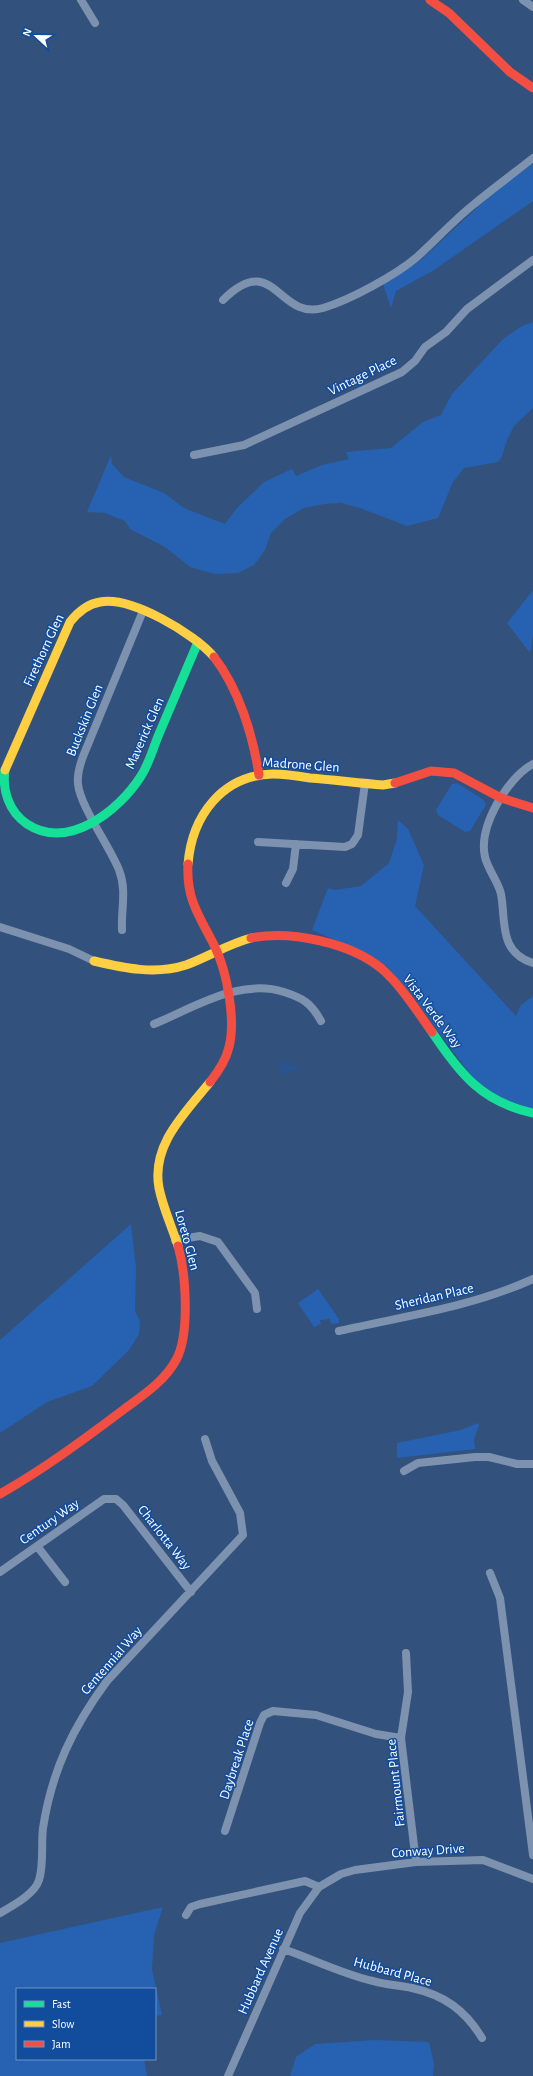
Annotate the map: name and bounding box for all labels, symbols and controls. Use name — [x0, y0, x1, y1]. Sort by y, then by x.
north arrow — [16, 16, 56, 56]
text: N — [21, 27, 34, 38]
street label: Vintage Place — [326, 353, 399, 398]
street label: Firethorn Glen — [21, 612, 67, 689]
street label: Buckskin Glen — [64, 682, 106, 758]
street label: Maverick Glen — [123, 695, 167, 771]
street label: Madrone Glen — [262, 755, 340, 775]
street label: Vista Verde Way — [400, 972, 464, 1051]
street label: Loreto Glen — [172, 1208, 202, 1272]
street label: Sheridan Place — [394, 1281, 475, 1313]
street label: Century Way — [17, 1496, 82, 1547]
street label: Charlotta Way — [135, 1503, 194, 1572]
street label: Centennial Way — [78, 1624, 145, 1697]
street label: Daybreak Place — [217, 1717, 257, 1801]
street label: Fairmount Place — [384, 1738, 408, 1827]
street label: Conway Drive — [391, 1841, 465, 1861]
street label: Hubbard Avenue — [236, 1926, 286, 2016]
street label: Hubbard Place — [352, 1955, 433, 1989]
legend — [16, 1988, 156, 2060]
text: Fast — [52, 1998, 71, 2010]
text: Slow — [52, 2018, 74, 2030]
text: Jam — [52, 2038, 71, 2050]

